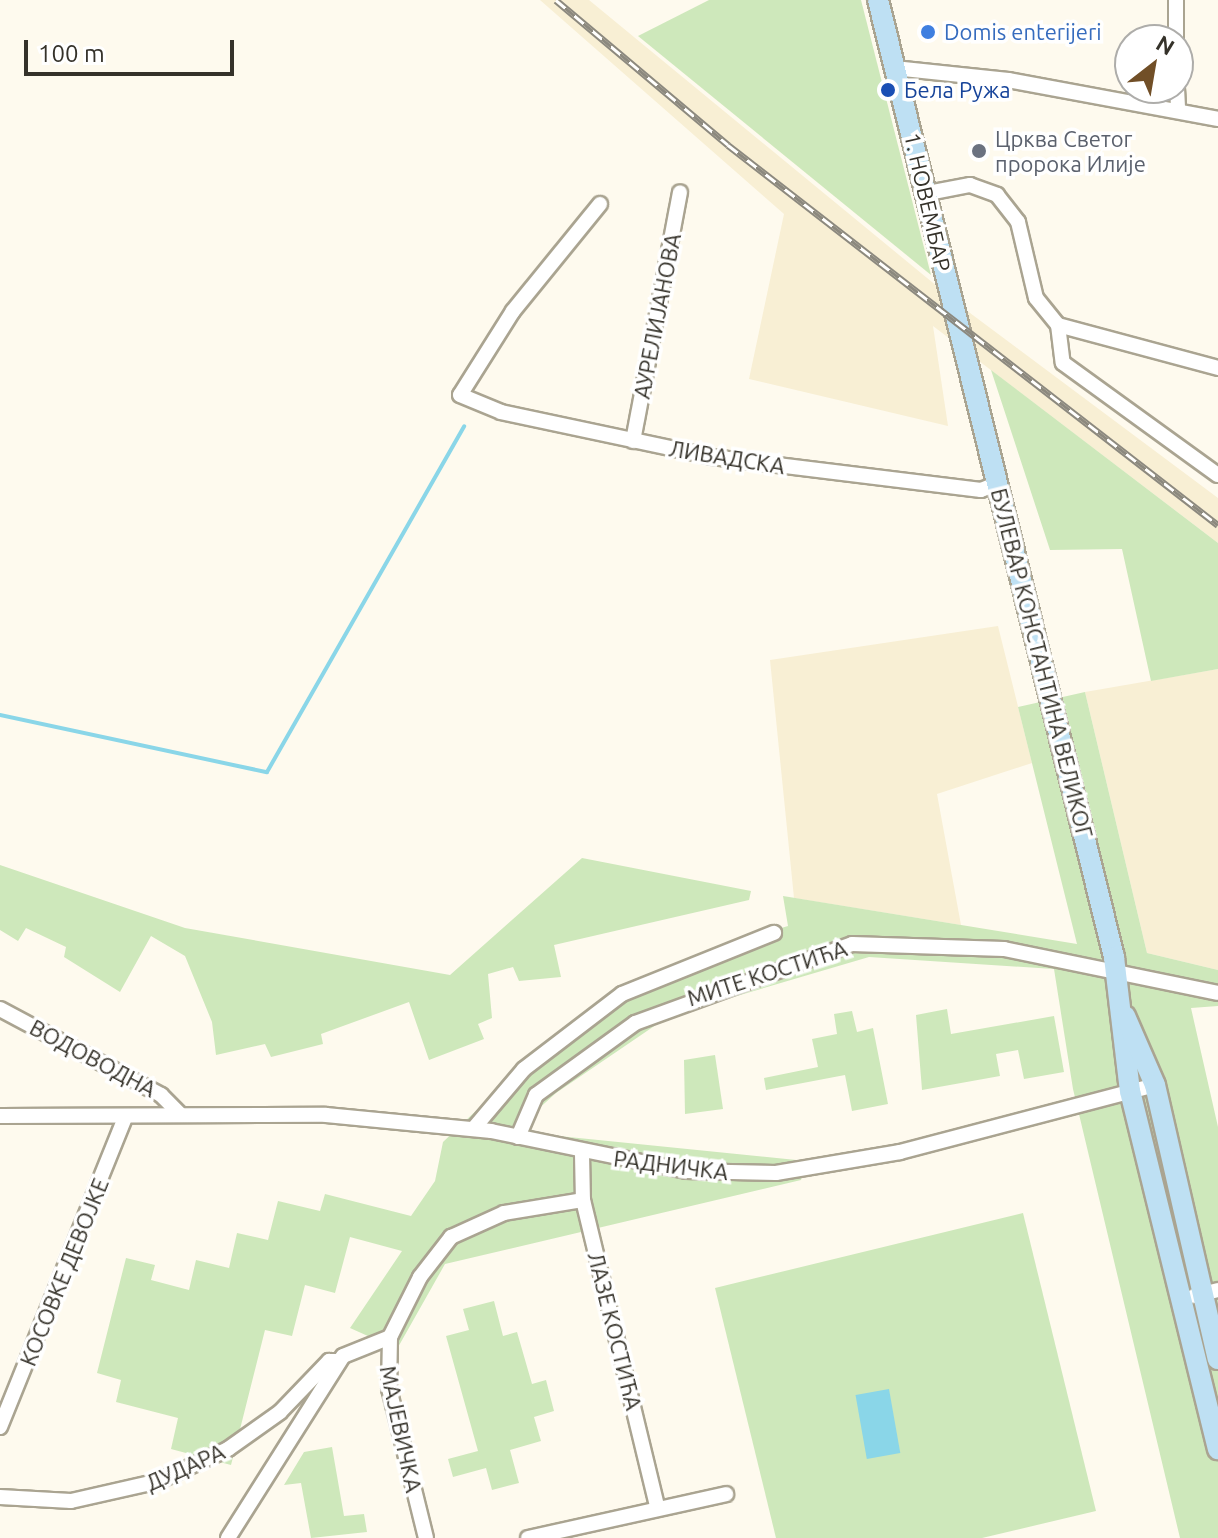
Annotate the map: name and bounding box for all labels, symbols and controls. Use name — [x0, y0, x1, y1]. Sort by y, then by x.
place label: Domis enterijeri — [944, 19, 1102, 45]
marker: Domis enterijeri — [919, 23, 937, 41]
scale bar — [28, 24, 238, 74]
north arrow — [1114, 24, 1194, 104]
text: N — [1152, 30, 1179, 60]
text: 100 m — [38, 40, 105, 67]
place label: Бела Ружа — [904, 77, 1011, 103]
marker: Бела Ружа — [879, 81, 897, 99]
place label: Црква Светог пророка Илије — [995, 125, 1146, 176]
street label: 1. НОВЕМБАР — [899, 130, 957, 274]
marker: Црква Светог пророка Илије — [970, 142, 988, 160]
street label: АУРЕЛИЈАНОВА — [628, 231, 686, 401]
street label: ЛИВАДСКА — [667, 435, 787, 479]
street label: БУЛЕВАР КОНСТАНТИНА ВЕЛИКОГ — [986, 485, 1098, 841]
street label: МИТЕ КОСТИЋА — [684, 935, 850, 1011]
street label: ВОДОВОДНА — [25, 1014, 161, 1102]
street label: РАДНИЧКА — [612, 1145, 730, 1185]
street label: КОСОВКЕ ДЕВОЈКЕ — [14, 1174, 114, 1370]
street label: ЛАЗЕ КОСТИЋА — [583, 1249, 647, 1413]
street label: МАЈЕВИЧКА — [375, 1363, 427, 1495]
street label: ДУДАРА — [142, 1438, 228, 1496]

